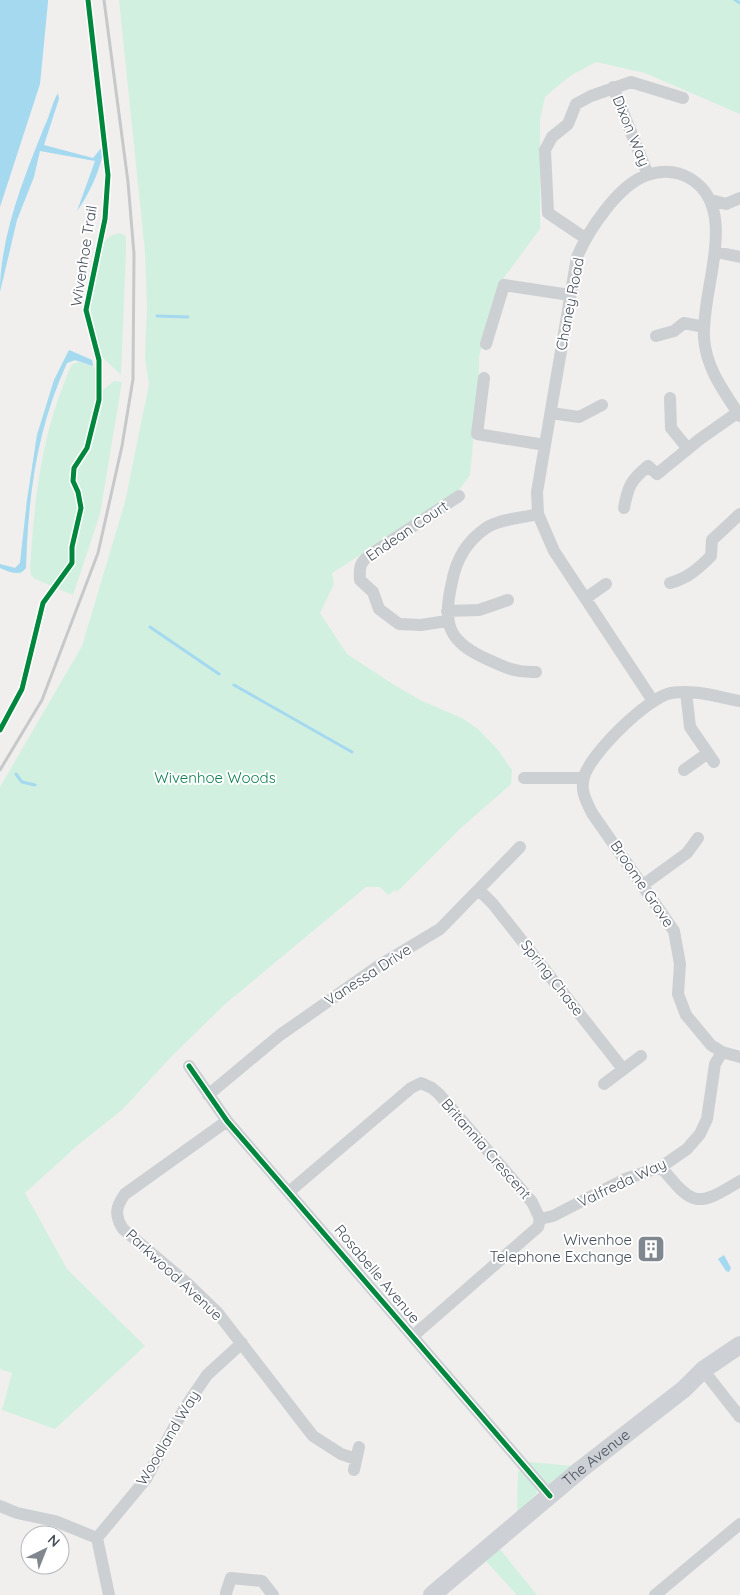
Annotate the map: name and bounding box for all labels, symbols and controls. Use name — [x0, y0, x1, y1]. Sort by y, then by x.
street label: Dixon Way — [609, 93, 654, 169]
street label: Wivenhoe Trail — [66, 204, 101, 308]
street label: Chaney Road — [551, 256, 588, 352]
street label: Endean Court — [362, 496, 451, 565]
park label: Wivenhoe Woods — [154, 768, 276, 787]
street label: Broome Grove — [606, 837, 678, 931]
street label: Spring Chase — [517, 936, 588, 1020]
street label: Vanessa Drive — [321, 940, 415, 1010]
street label: Britannia Crescent — [437, 1094, 535, 1203]
street label: Valfreda Way — [574, 1154, 669, 1211]
street label: Rosabelle Avenue — [330, 1220, 424, 1327]
street label: Parkwood Avenue — [122, 1225, 227, 1324]
place label: Wivenhoe Telephone Exchange — [489, 1230, 632, 1266]
building icon: Wivenhoe Telephone Exchange — [636, 1234, 666, 1264]
street label: Woodland Way — [132, 1387, 203, 1489]
street label: The Avenue — [558, 1425, 634, 1490]
north arrow — [20, 1525, 70, 1575]
text: N — [44, 1530, 64, 1551]

